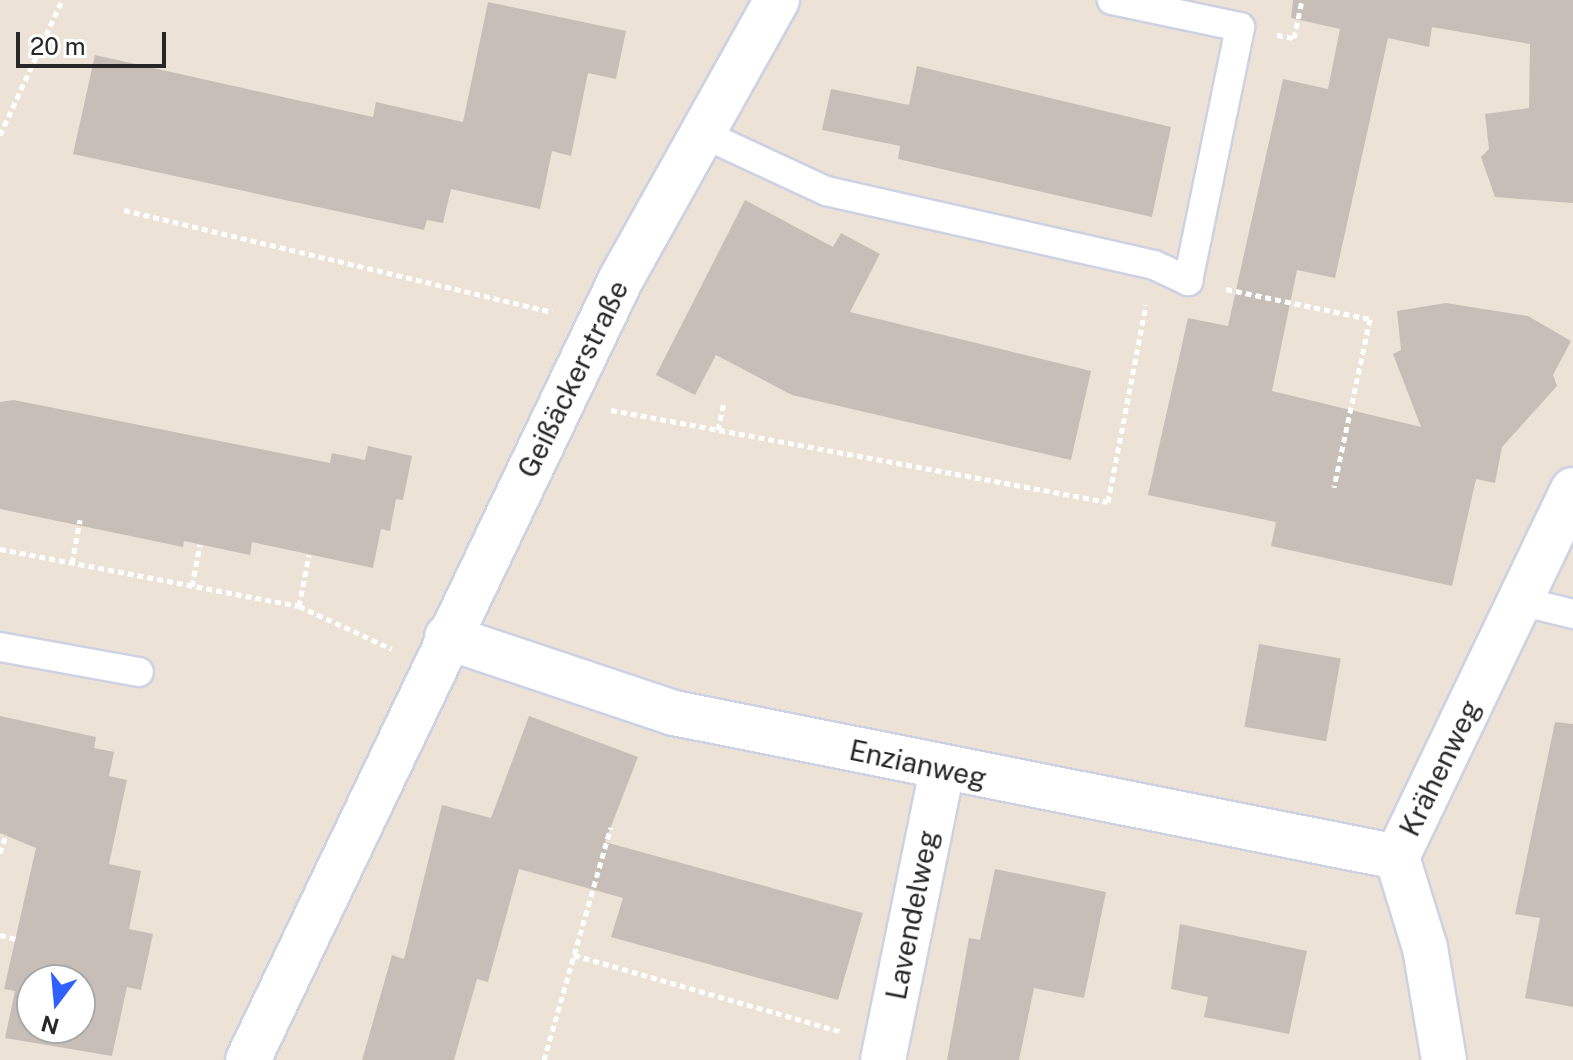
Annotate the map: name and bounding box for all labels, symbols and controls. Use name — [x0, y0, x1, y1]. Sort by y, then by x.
scale bar — [20, 16, 170, 66]
text: 20 m — [30, 32, 86, 60]
street label: Geißäckerstraße — [511, 275, 635, 483]
street label: Krähenweg — [1393, 694, 1487, 842]
street label: Enzianweg — [846, 733, 990, 795]
street label: Lavendelweg — [879, 827, 945, 1003]
north arrow — [16, 964, 96, 1044]
text: N — [38, 1010, 62, 1040]

